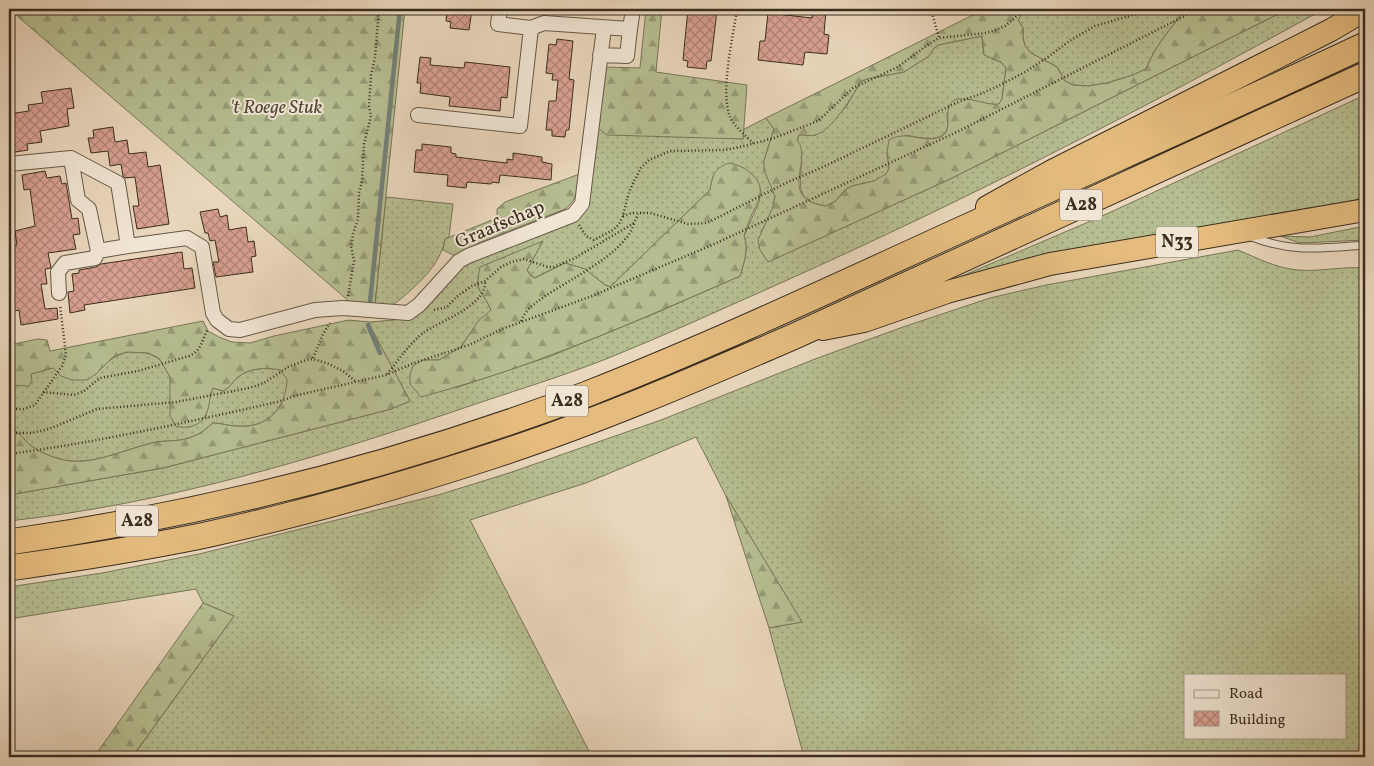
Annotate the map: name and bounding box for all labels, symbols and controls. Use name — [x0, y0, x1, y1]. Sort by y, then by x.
park label: 't Roege Stuk — [230, 95, 323, 121]
road number: A28 — [1060, 190, 1102, 220]
street label: Graafschap — [451, 194, 549, 256]
road number: N33 — [1156, 226, 1198, 258]
road number: A28 — [546, 386, 588, 416]
road number: A28 — [116, 506, 158, 536]
legend — [1184, 674, 1346, 738]
text: Road — [1229, 684, 1263, 705]
text: Building — [1229, 710, 1286, 731]

